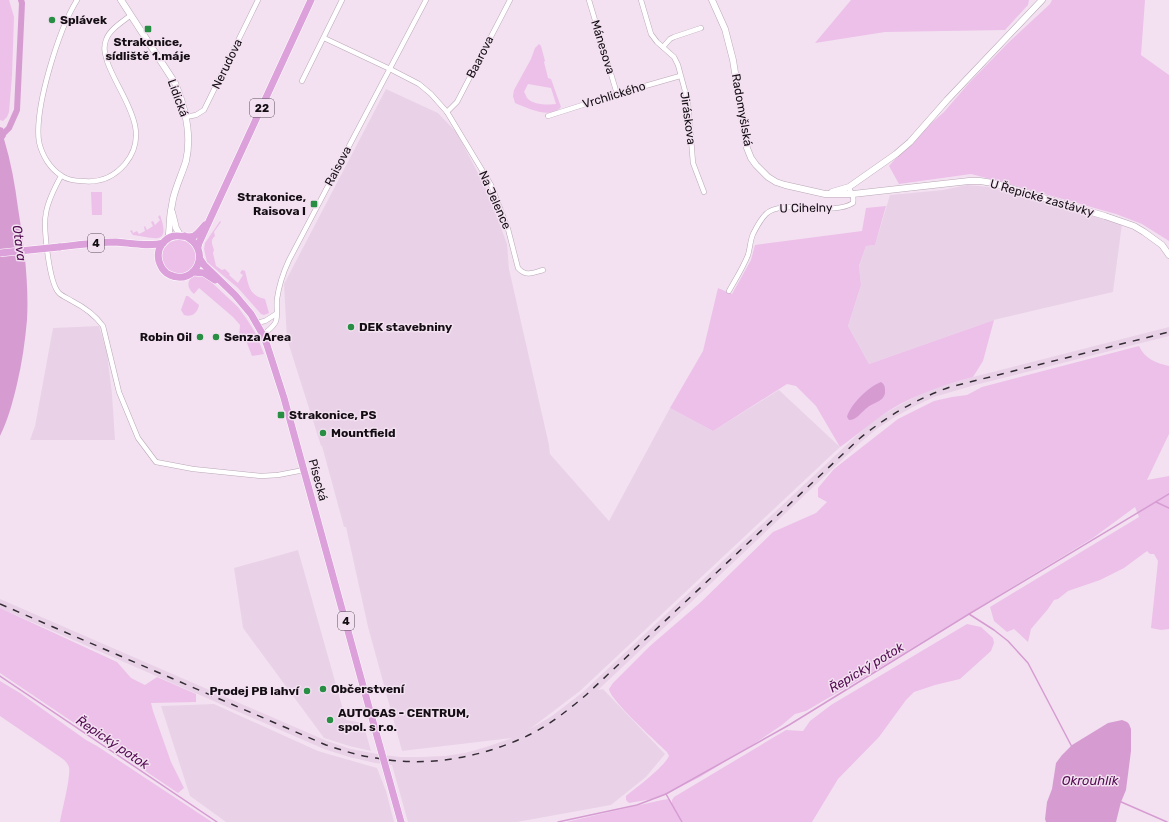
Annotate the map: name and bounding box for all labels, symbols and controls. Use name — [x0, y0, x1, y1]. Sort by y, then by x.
place label: Splávek — [60, 13, 107, 27]
marker: Splávek — [47, 15, 57, 25]
street label: Mánesova — [588, 18, 618, 76]
marker: Strakonice, sídliště 1.máje — [143, 24, 153, 34]
street label: Baarova — [463, 34, 497, 80]
place label: Strakonice, sídliště 1.máje — [105, 35, 191, 63]
street label: Nerudova — [209, 37, 245, 91]
street label: Radomyšlská — [729, 73, 755, 147]
street label: Lidická — [165, 77, 191, 119]
street label: Vrchlického — [581, 79, 647, 111]
street label: Jiráskova — [677, 91, 699, 145]
road number: 22 — [250, 99, 274, 117]
street label: Raisova — [322, 144, 354, 188]
street label: Na Jelence — [476, 169, 514, 232]
street label: U Řepické zastávky — [988, 176, 1096, 220]
place label: Strakonice, Raisova I — [237, 190, 306, 218]
marker: Strakonice, Raisova I — [309, 199, 319, 209]
street label: U Cihelny — [779, 201, 833, 215]
water label: Otava — [10, 224, 30, 262]
road number: 4 — [88, 234, 104, 252]
place label: DEK stavebniny — [359, 320, 452, 334]
marker: DEK stavebniny — [346, 322, 356, 332]
place label: Robin Oil — [140, 330, 192, 344]
place label: Senza Area — [224, 330, 291, 344]
marker: Robin Oil — [195, 332, 205, 342]
marker: Senza Area — [211, 332, 221, 342]
place label: Strakonice, PS — [289, 408, 376, 422]
marker: Strakonice, PS — [276, 410, 286, 420]
place label: Mountfield — [331, 426, 395, 440]
marker: Mountfield — [318, 428, 328, 438]
street label: Písecká — [306, 458, 330, 502]
road number: 4 — [338, 612, 354, 630]
water label: Řepický potok — [826, 639, 907, 696]
place label: Občerstvení — [331, 682, 406, 696]
place label: Prodej PB lahví — [209, 684, 301, 698]
marker: Občerstvení — [318, 684, 328, 694]
marker: Prodej PB lahví — [302, 686, 312, 696]
place label: AUTOGAS - CENTRUM, spol. s r.o. — [338, 706, 469, 734]
water label: Řepický potok — [73, 712, 152, 772]
marker: AUTOGAS - CENTRUM, spol. s r.o. — [325, 715, 335, 725]
water label: Okrouhlík — [1062, 773, 1119, 788]

